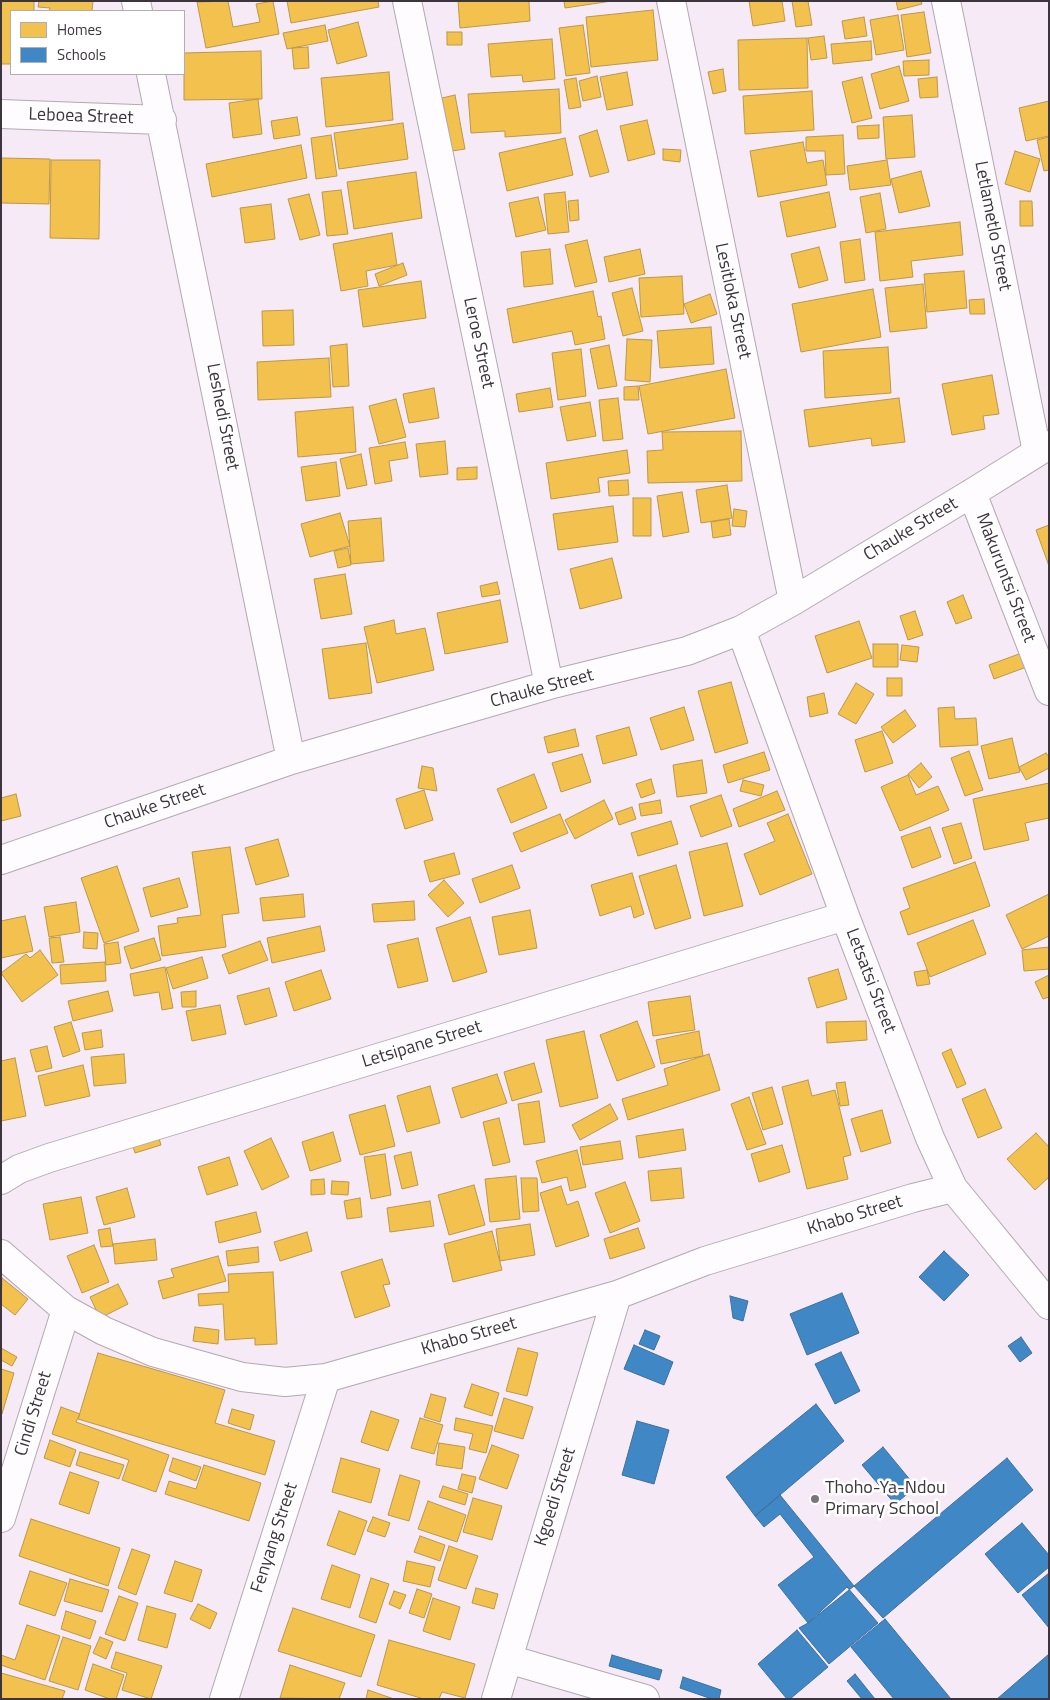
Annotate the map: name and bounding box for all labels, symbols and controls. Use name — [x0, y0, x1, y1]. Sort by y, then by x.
legend — [10, 10, 185, 75]
text: Homes — [57, 18, 102, 41]
text: Schools — [57, 43, 106, 66]
street label: Leboea Street — [28, 104, 134, 130]
street label: Letlametlo Street — [969, 159, 1015, 293]
street label: Lesitloka Street — [709, 241, 755, 361]
street label: Leroe Street — [458, 295, 498, 391]
street label: Leshedi Street — [201, 362, 243, 472]
street label: Chauke Street — [860, 493, 962, 567]
street label: Makuruntsi Street — [970, 510, 1040, 646]
street label: Chauke Street — [488, 665, 596, 713]
street label: Chauke Street — [101, 780, 209, 834]
street label: Letsatsi Street — [840, 926, 900, 1036]
street label: Letsipane Street — [360, 1017, 484, 1073]
street label: Khabo Street — [805, 1191, 905, 1241]
street label: Khabo Street — [419, 1313, 519, 1361]
street label: Cindi Street — [11, 1369, 57, 1459]
street label: Kgoedi Street — [531, 1445, 581, 1549]
place label: Thoho-Ya-Ndou Primary School — [825, 1478, 945, 1520]
street label: Fenyang Street — [247, 1480, 303, 1596]
marker: Thoho-Ya-Ndou Primary School — [809, 1493, 821, 1505]

